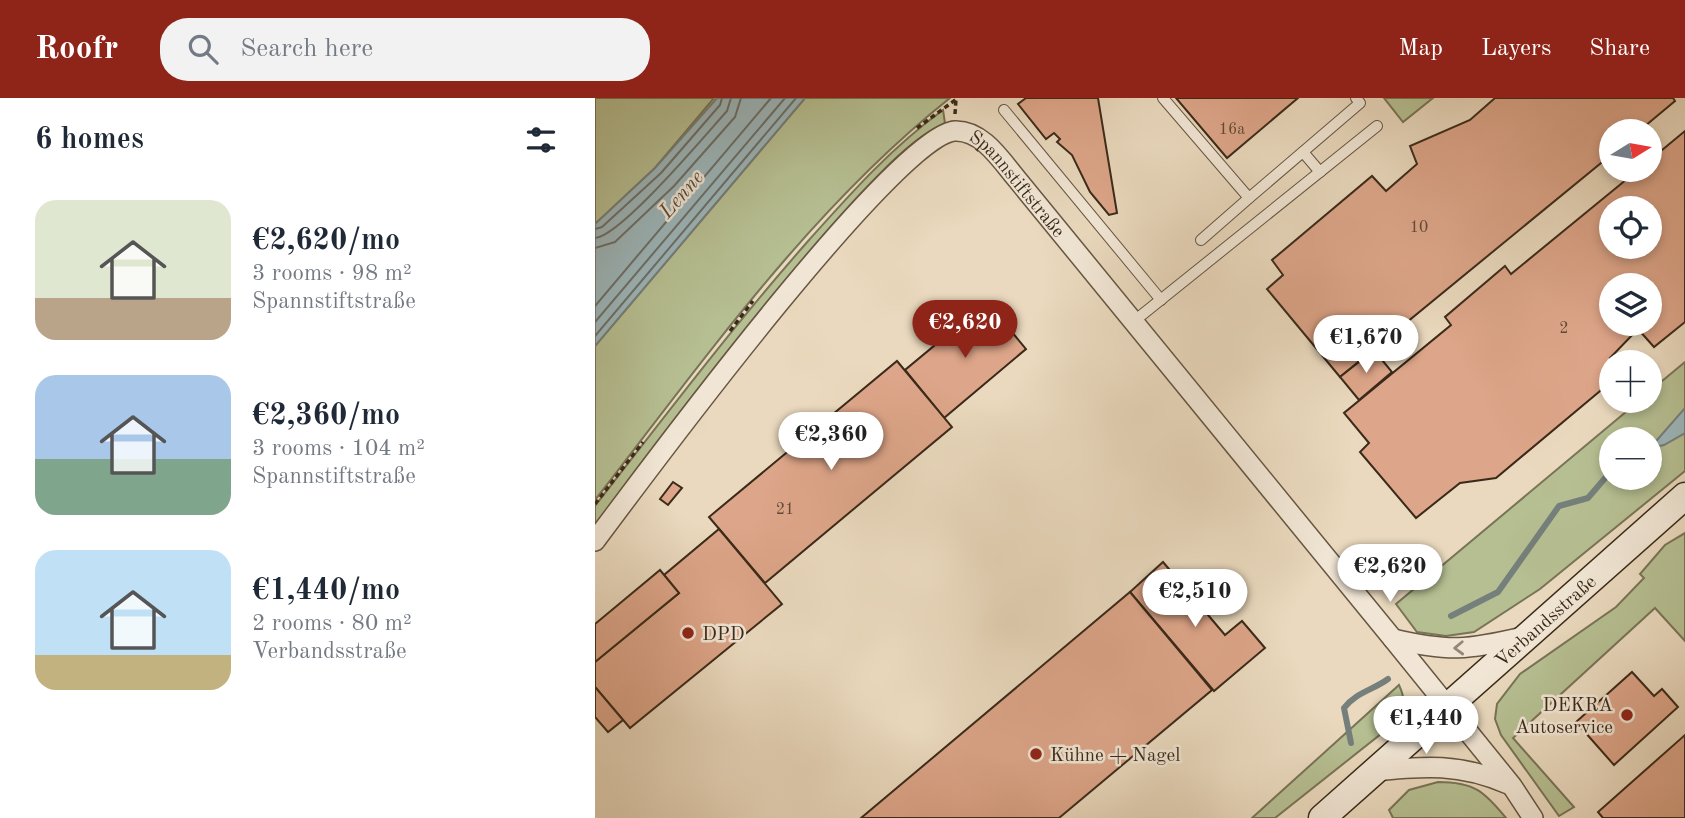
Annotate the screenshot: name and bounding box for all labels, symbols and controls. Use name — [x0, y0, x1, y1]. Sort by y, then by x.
search box — [160, 18, 650, 81]
icon: search — [184, 30, 222, 68]
text: Roofr — [35, 33, 118, 66]
text: Search here — [240, 36, 373, 62]
text: Map — [1399, 37, 1443, 61]
text: Layers — [1481, 37, 1551, 61]
text: Share — [1589, 37, 1650, 61]
north arrow — [1599, 119, 1663, 182]
map controls — [1599, 119, 1662, 490]
icon: filters — [522, 121, 560, 159]
house number: 16a — [1219, 122, 1245, 138]
text: 6 homes — [35, 125, 144, 155]
street label: Spannstiftstraße — [966, 128, 1067, 242]
water label: Lenne — [655, 167, 708, 224]
button: locate — [1599, 196, 1662, 259]
house number: 10 — [1410, 220, 1428, 236]
text: €2,620/mo — [252, 226, 400, 256]
icon: home — [91, 228, 175, 312]
text: 3 rooms · 98 m² — [252, 262, 412, 285]
button: layers — [1599, 273, 1662, 336]
text: Spannstiftstraße — [252, 290, 416, 313]
pin: €2,620 — [908, 300, 1022, 360]
text: €2,620 — [928, 311, 1002, 334]
pin: €1,670 — [1309, 316, 1423, 375]
house number: 2 — [1559, 321, 1569, 337]
text: €1,670 — [1329, 326, 1403, 349]
button: + — [1599, 350, 1662, 413]
text: €2,360/mo — [252, 401, 400, 431]
icon: home — [91, 403, 175, 487]
pin: €2,360 — [774, 412, 888, 472]
text: €2,360 — [794, 423, 868, 446]
button: − — [1599, 427, 1662, 490]
text: 3 rooms · 104 m² — [252, 437, 425, 460]
text: Spannstiftstraße — [252, 465, 416, 488]
house number: 21 — [776, 502, 794, 518]
pin: €2,620 — [1333, 545, 1447, 604]
text: €2,620 — [1353, 555, 1427, 578]
pin: €2,510 — [1138, 570, 1252, 629]
street label: Verbandsstraße — [1492, 573, 1601, 672]
text: €1,440/mo — [252, 576, 400, 606]
icon: home — [91, 578, 175, 662]
text: €2,510 — [1158, 580, 1232, 603]
text: 2 rooms · 80 m² — [252, 612, 412, 635]
marker: DPD — [680, 625, 696, 641]
place label: DPD — [702, 626, 745, 645]
text: Verbandsstraße — [252, 640, 407, 663]
one-way arrow — [1453, 641, 1464, 656]
pin: €1,440 — [1369, 696, 1483, 756]
place label: DEKRA Autoservice — [1515, 697, 1613, 738]
text: €1,440 — [1389, 707, 1463, 730]
marker: DEKRA Autoservice — [1619, 707, 1635, 723]
marker: Kühne + Nagel — [1028, 746, 1044, 762]
place label: Kühne + Nagel — [1050, 747, 1181, 766]

